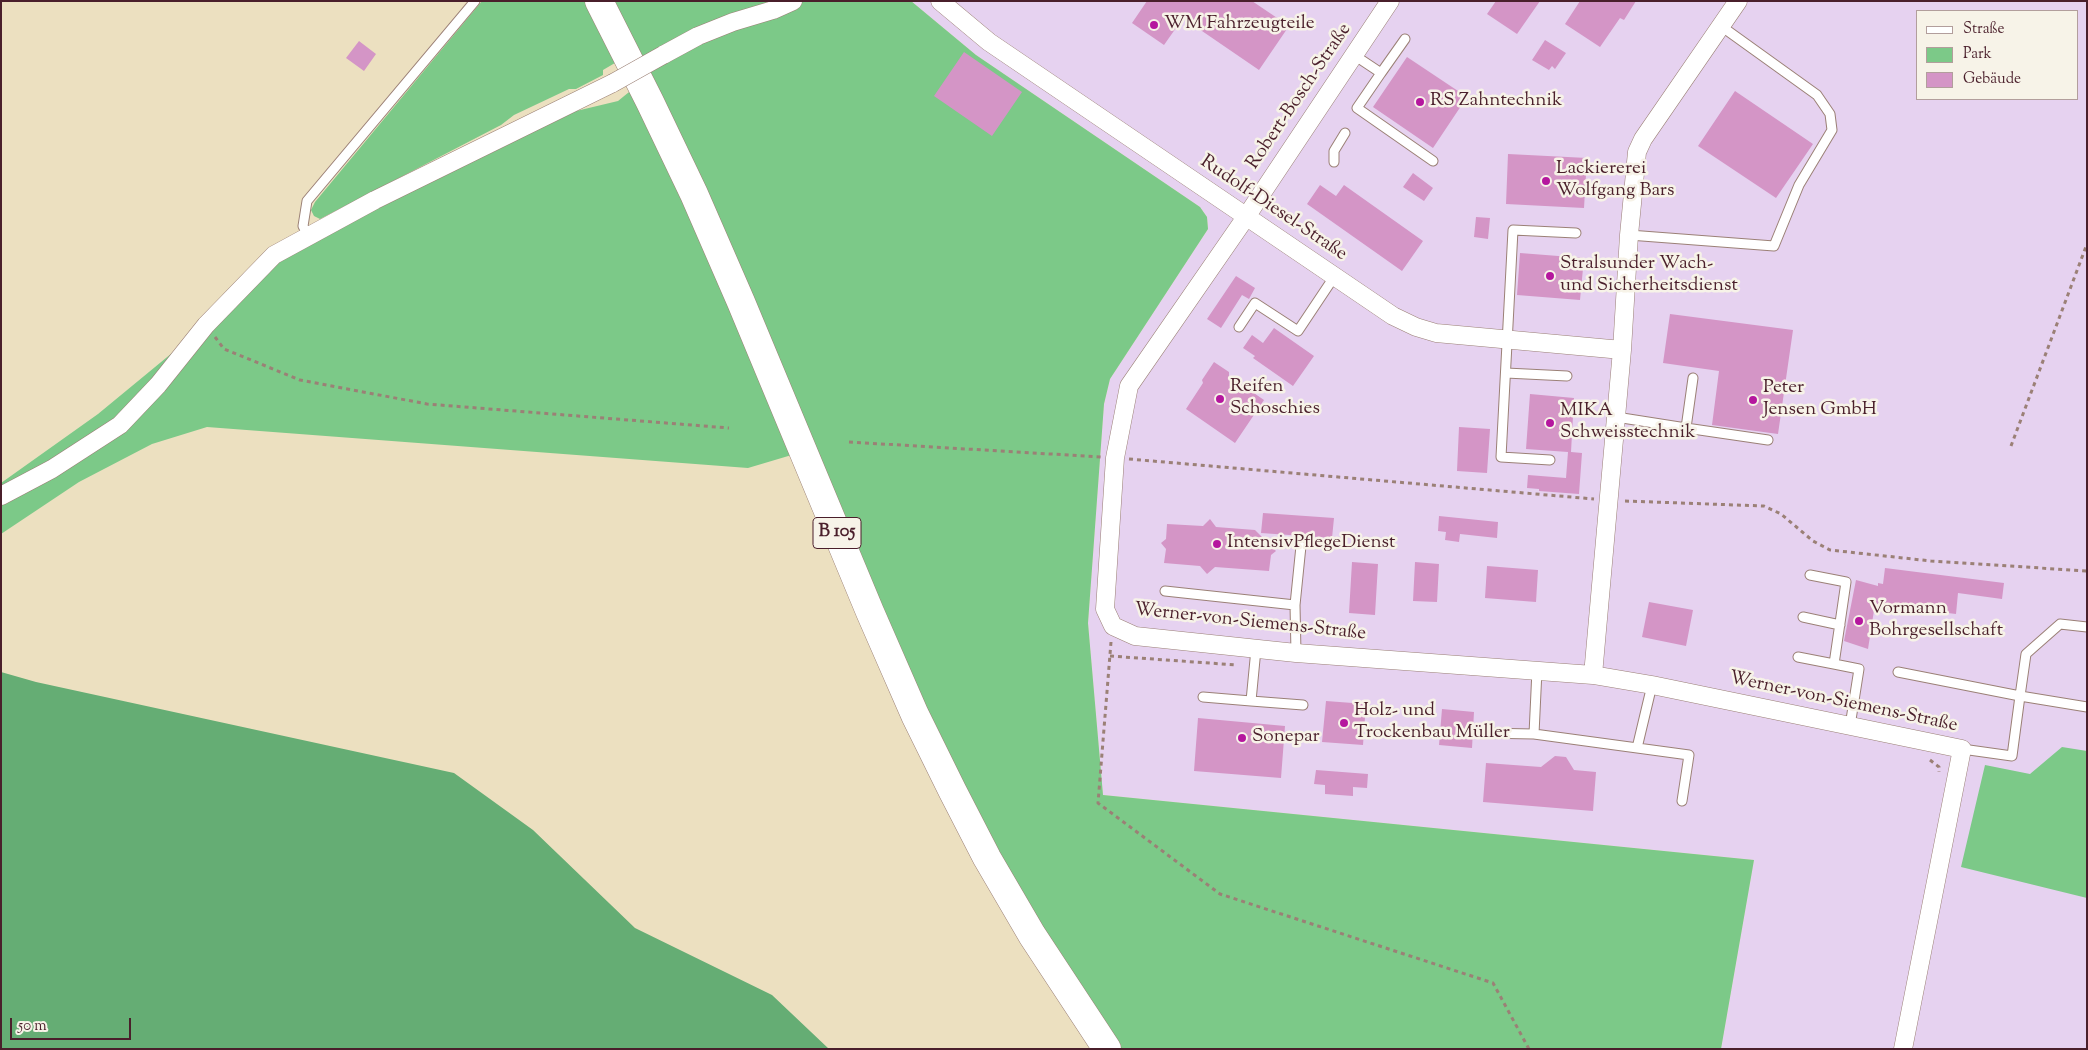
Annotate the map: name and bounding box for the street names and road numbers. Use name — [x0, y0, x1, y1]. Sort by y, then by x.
street label: Robert-Bosch-Straße — [1243, 20, 1357, 174]
street label: Rudolf-Diesel-Straße — [1195, 151, 1351, 267]
road number: B 105 — [813, 518, 861, 548]
street label: Werner-von-Siemens-Straße — [1133, 599, 1367, 647]
street label: Werner-von-Siemens-Straße — [1727, 668, 1959, 738]

